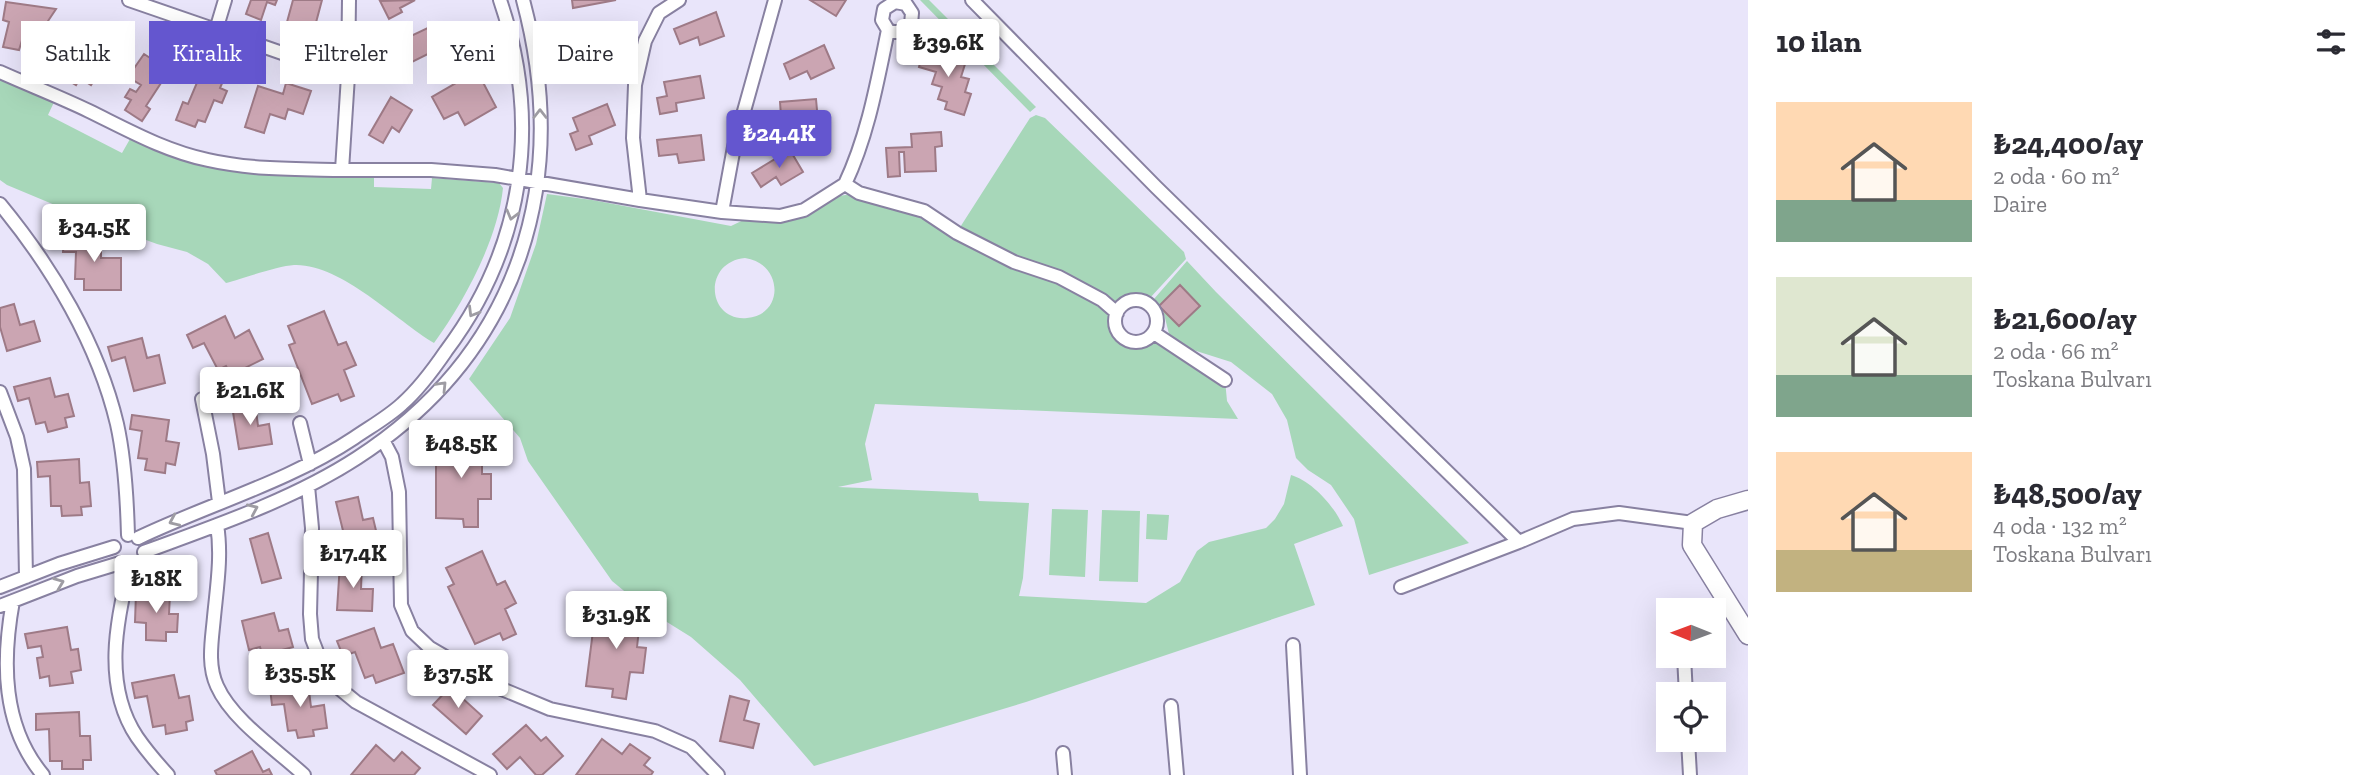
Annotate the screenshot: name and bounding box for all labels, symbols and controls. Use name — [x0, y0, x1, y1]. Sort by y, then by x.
pin: ₺39.6K — [891, 20, 1005, 79]
chip: Satılık — [21, 21, 135, 84]
chip: Kiralık — [149, 21, 266, 84]
chip: Filtreler — [280, 21, 413, 84]
chip: Yeni — [427, 21, 519, 84]
chip: Daire — [533, 21, 638, 84]
icon: filters — [2312, 23, 2350, 61]
text: 10 ilan — [1776, 24, 1862, 60]
text: ₺39.6K — [912, 28, 984, 56]
one-way arrow — [532, 108, 548, 119]
pin: ₺24.4K — [722, 110, 836, 170]
text: ₺24.4K — [742, 119, 816, 147]
text: ₺24,400/ay — [1993, 126, 2143, 162]
icon: home — [1832, 130, 1916, 214]
text: 2 oda · 60 m² — [1993, 162, 2120, 190]
text: Daire — [1993, 190, 2047, 218]
pin: ₺34.5K — [37, 204, 151, 264]
one-way arrow — [506, 209, 521, 221]
text: ₺34.5K — [58, 213, 130, 241]
text: ₺21,600/ay — [1993, 301, 2137, 337]
one-way arrow — [468, 304, 481, 317]
icon: home — [1832, 305, 1916, 389]
text: 2 oda · 66 m² — [1993, 337, 2119, 365]
text: Toskana Bulvarı — [1993, 365, 2152, 393]
pin: ₺21.6K — [193, 368, 307, 427]
text: ₺21.6K — [216, 376, 284, 404]
one-way arrow — [433, 381, 446, 394]
pin: ₺48.5K — [404, 420, 518, 480]
text: ₺48.5K — [425, 429, 497, 457]
text: ₺48,500/ay — [1993, 476, 2142, 512]
icon: home — [1832, 480, 1916, 564]
one-way arrow — [246, 503, 258, 517]
text: 4 oda · 132 m² — [1993, 512, 2127, 540]
one-way arrow — [169, 513, 181, 527]
pin: ₺17.4K — [296, 530, 410, 590]
text: ₺17.4K — [319, 539, 387, 567]
text: Toskana Bulvarı — [1993, 540, 2152, 568]
pin: ₺18K — [115, 556, 197, 615]
text: ₺18K — [130, 564, 182, 592]
one-way arrow — [53, 578, 65, 592]
pin: ₺31.9K — [559, 592, 673, 651]
north arrow — [1656, 598, 1726, 668]
map controls — [1656, 598, 1726, 752]
text: ₺31.9K — [582, 600, 650, 628]
pin: ₺35.5K — [243, 650, 357, 709]
pin: ₺37.5K — [401, 650, 515, 710]
text: ₺35.5K — [265, 658, 335, 686]
text: ₺37.5K — [423, 659, 493, 687]
button: locate — [1656, 682, 1726, 752]

